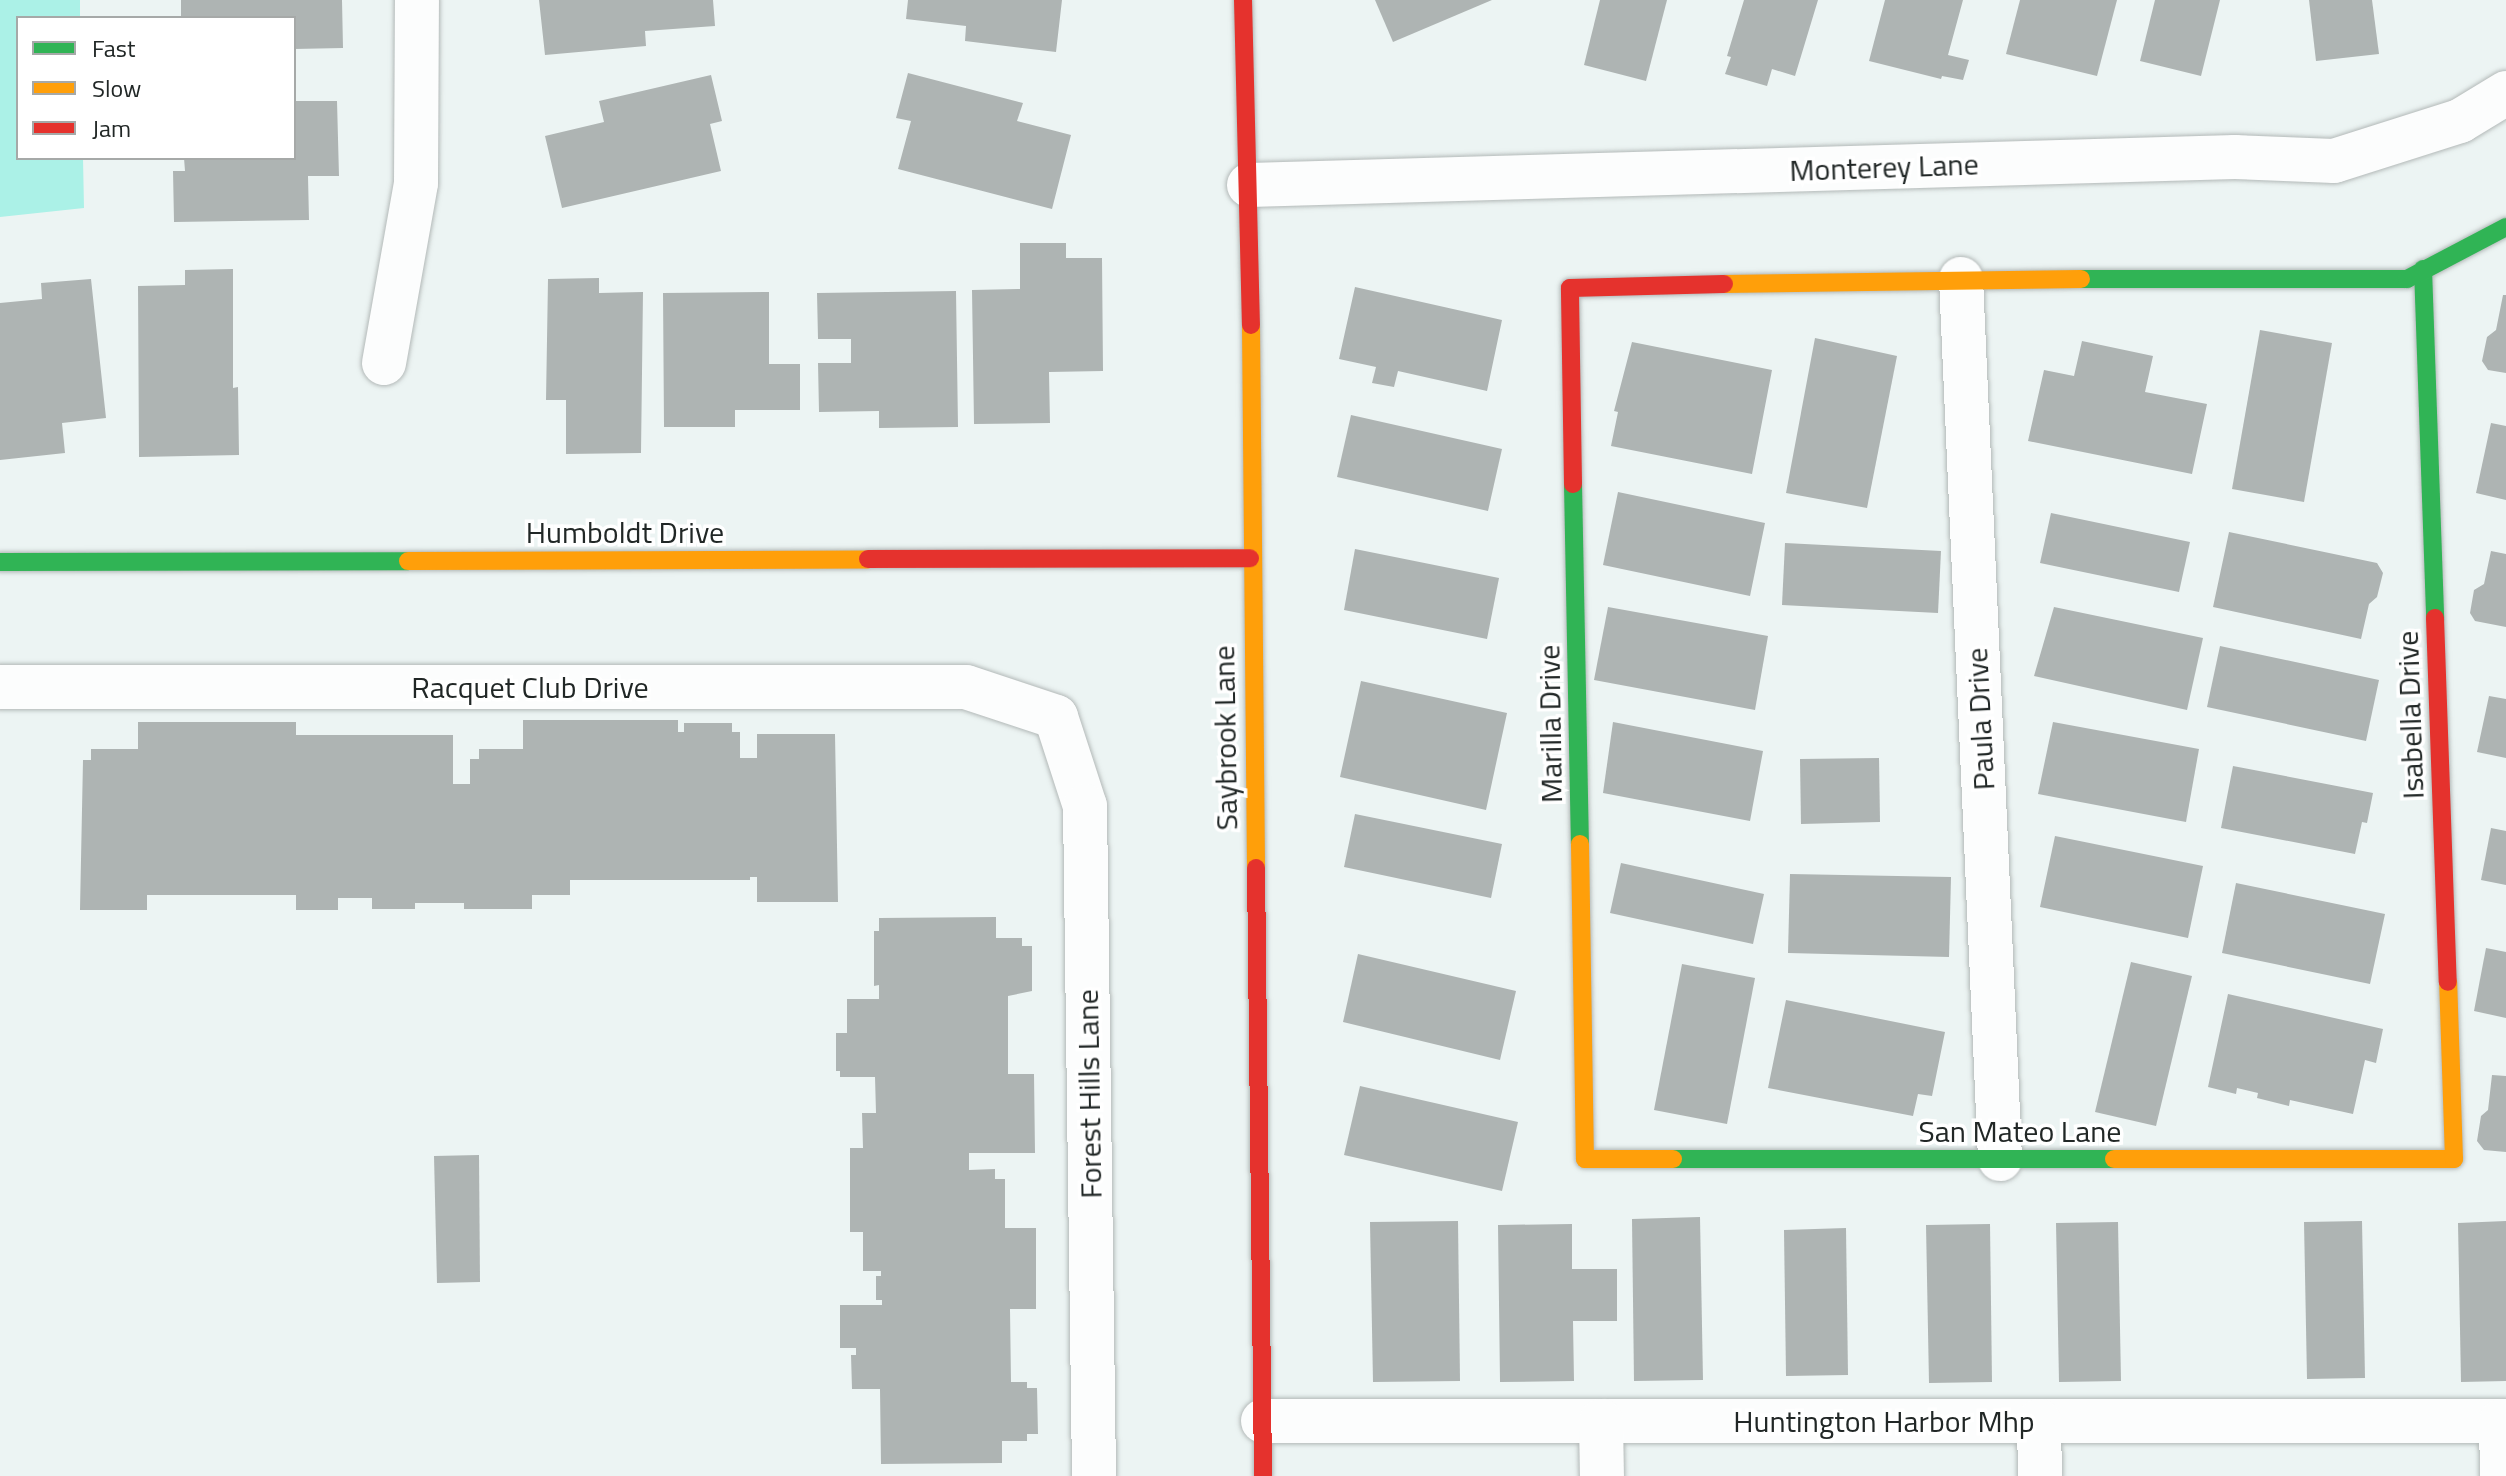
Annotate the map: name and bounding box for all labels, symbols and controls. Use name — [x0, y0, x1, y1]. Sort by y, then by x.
legend — [16, 16, 296, 160]
text: Fast — [92, 30, 135, 66]
text: Slow — [92, 70, 141, 106]
text: Jam — [92, 110, 131, 146]
street label: Monterey Lane — [1789, 146, 1979, 188]
street label: Humboldt Drive — [526, 514, 724, 550]
street label: Isabella Drive — [2389, 630, 2431, 800]
street label: Saybrook Lane — [1205, 645, 1245, 831]
street label: Marilla Drive — [1531, 645, 1569, 803]
street label: Paula Drive — [1958, 647, 2002, 791]
street label: Racquet Club Drive — [411, 669, 649, 705]
street label: Forest Hills Lane — [1069, 989, 1109, 1199]
street label: San Mateo Lane — [1918, 1113, 2122, 1149]
street label: Huntington Harbor Mhp — [1733, 1403, 2035, 1439]

